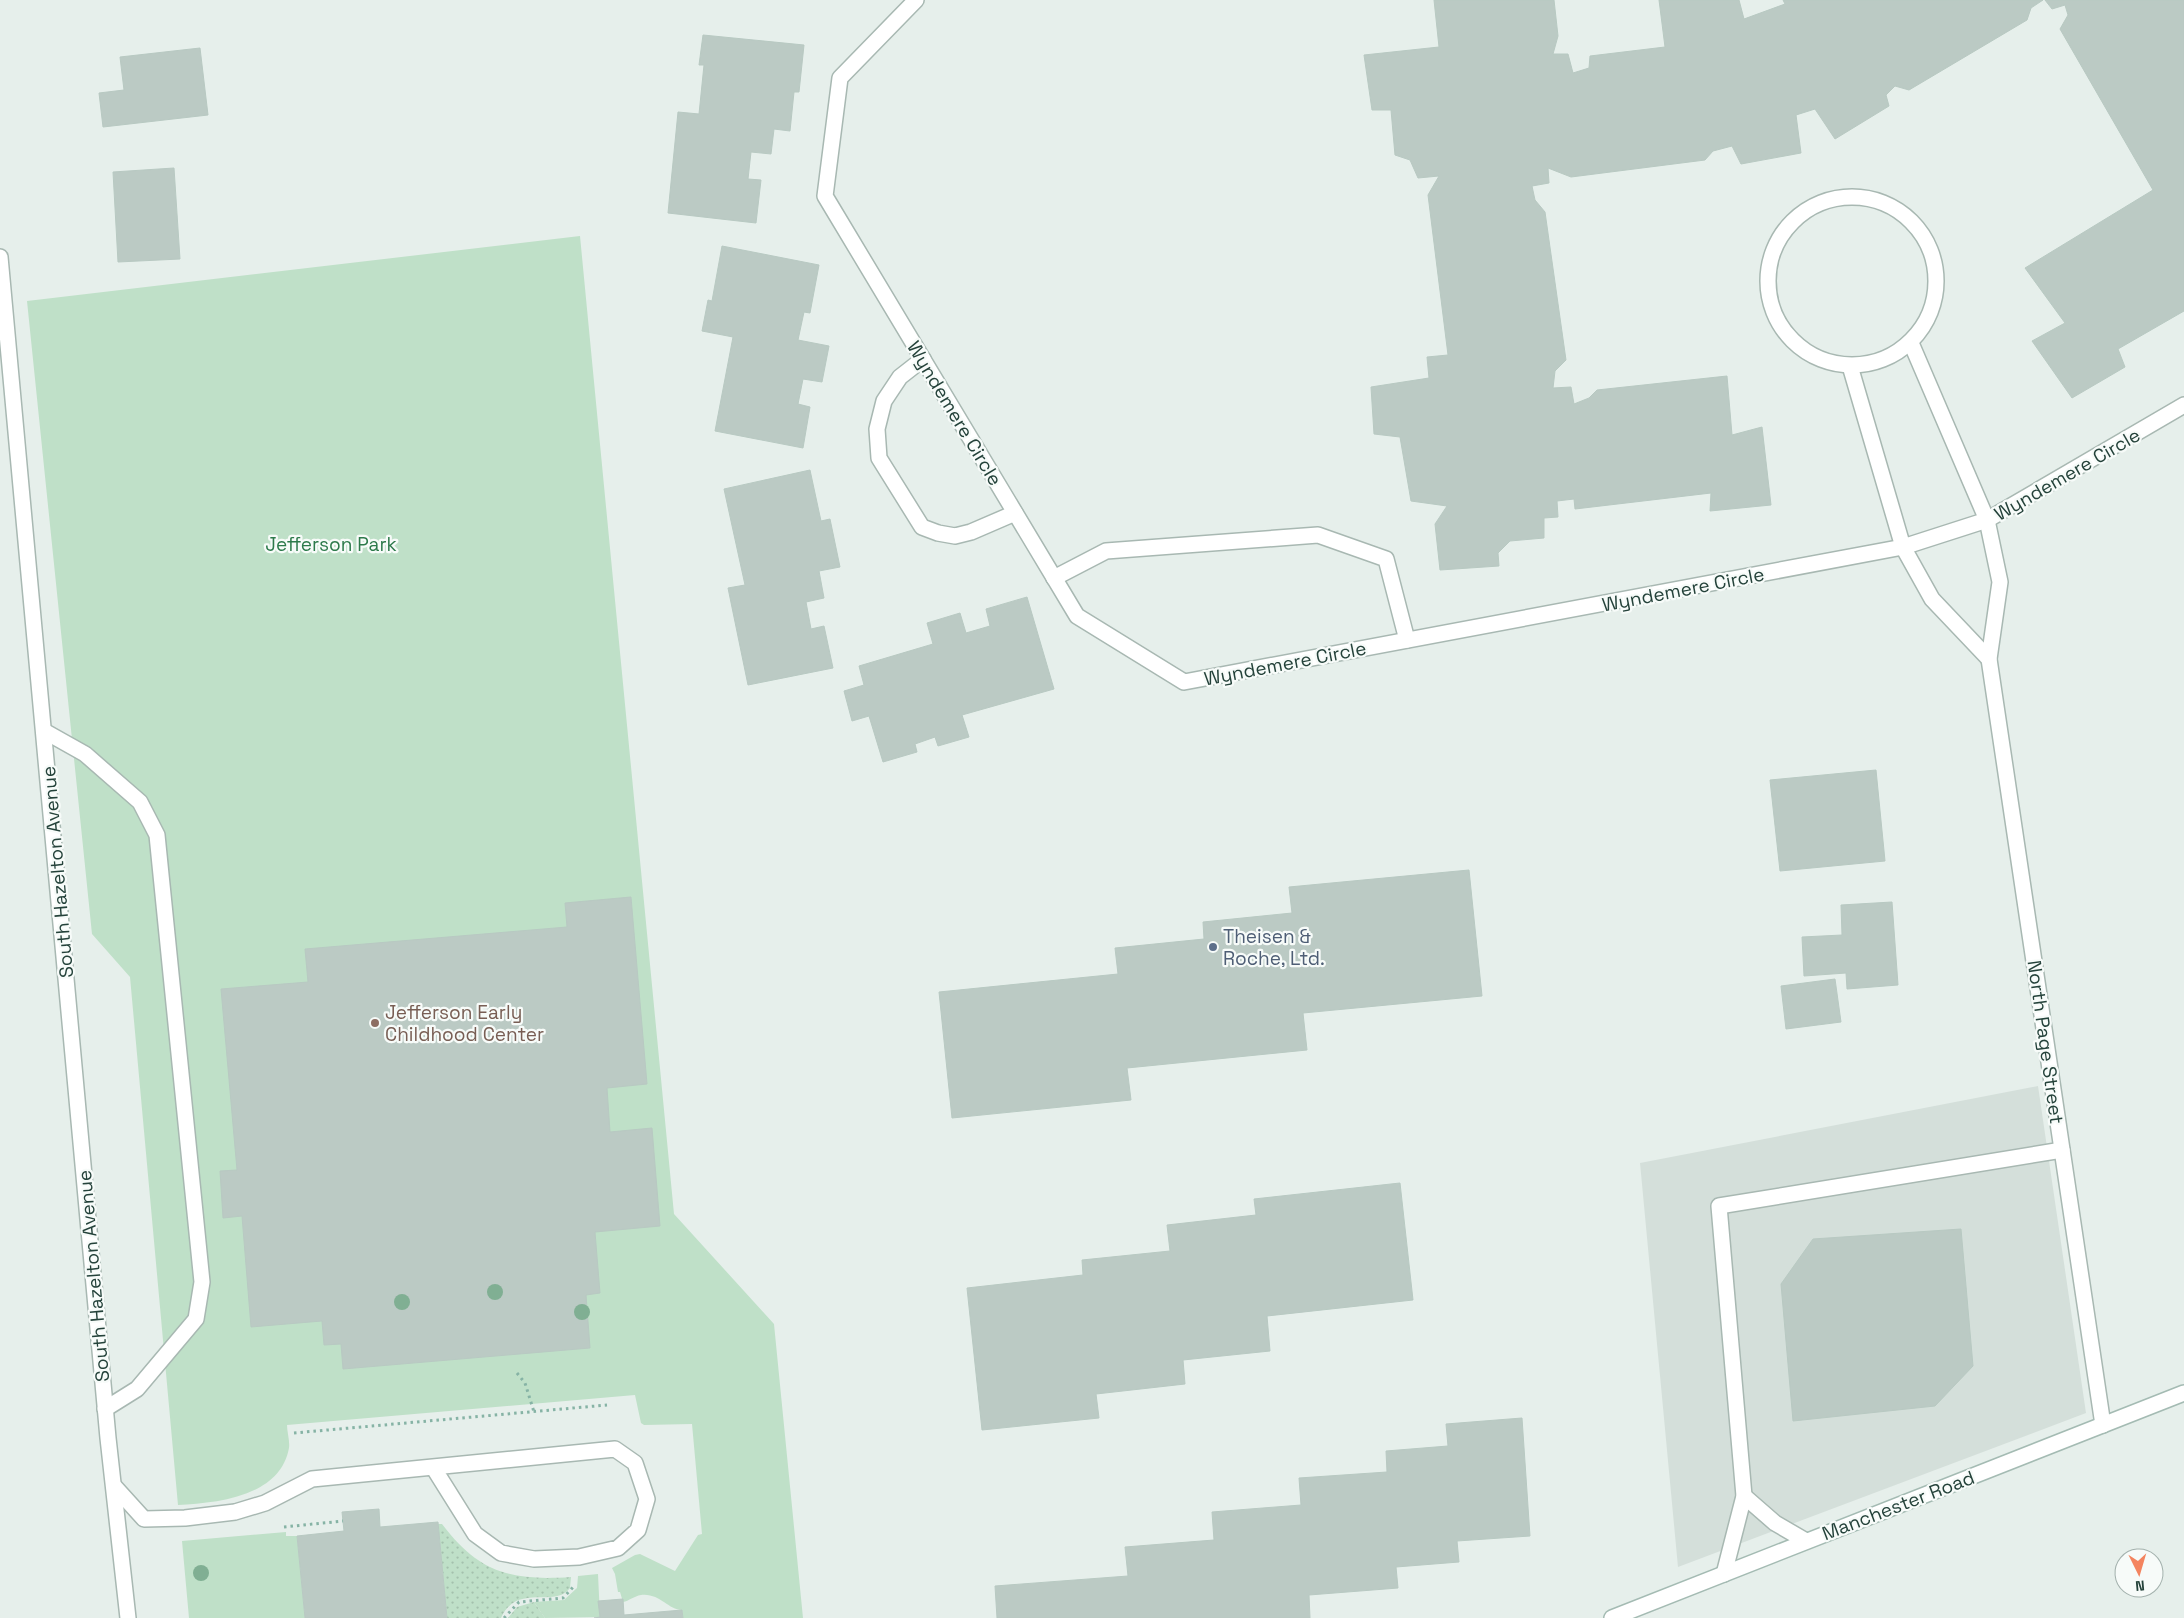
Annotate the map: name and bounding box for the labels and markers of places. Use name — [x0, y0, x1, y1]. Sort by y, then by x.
place label: Theisen & Roche, Ltd. — [1223, 924, 1325, 971]
marker: Theisen & Roche, Ltd. — [1207, 941, 1219, 953]
place label: Jefferson Early Childhood Center — [385, 1000, 544, 1047]
marker: Jefferson Early Childhood Center — [369, 1017, 381, 1029]

